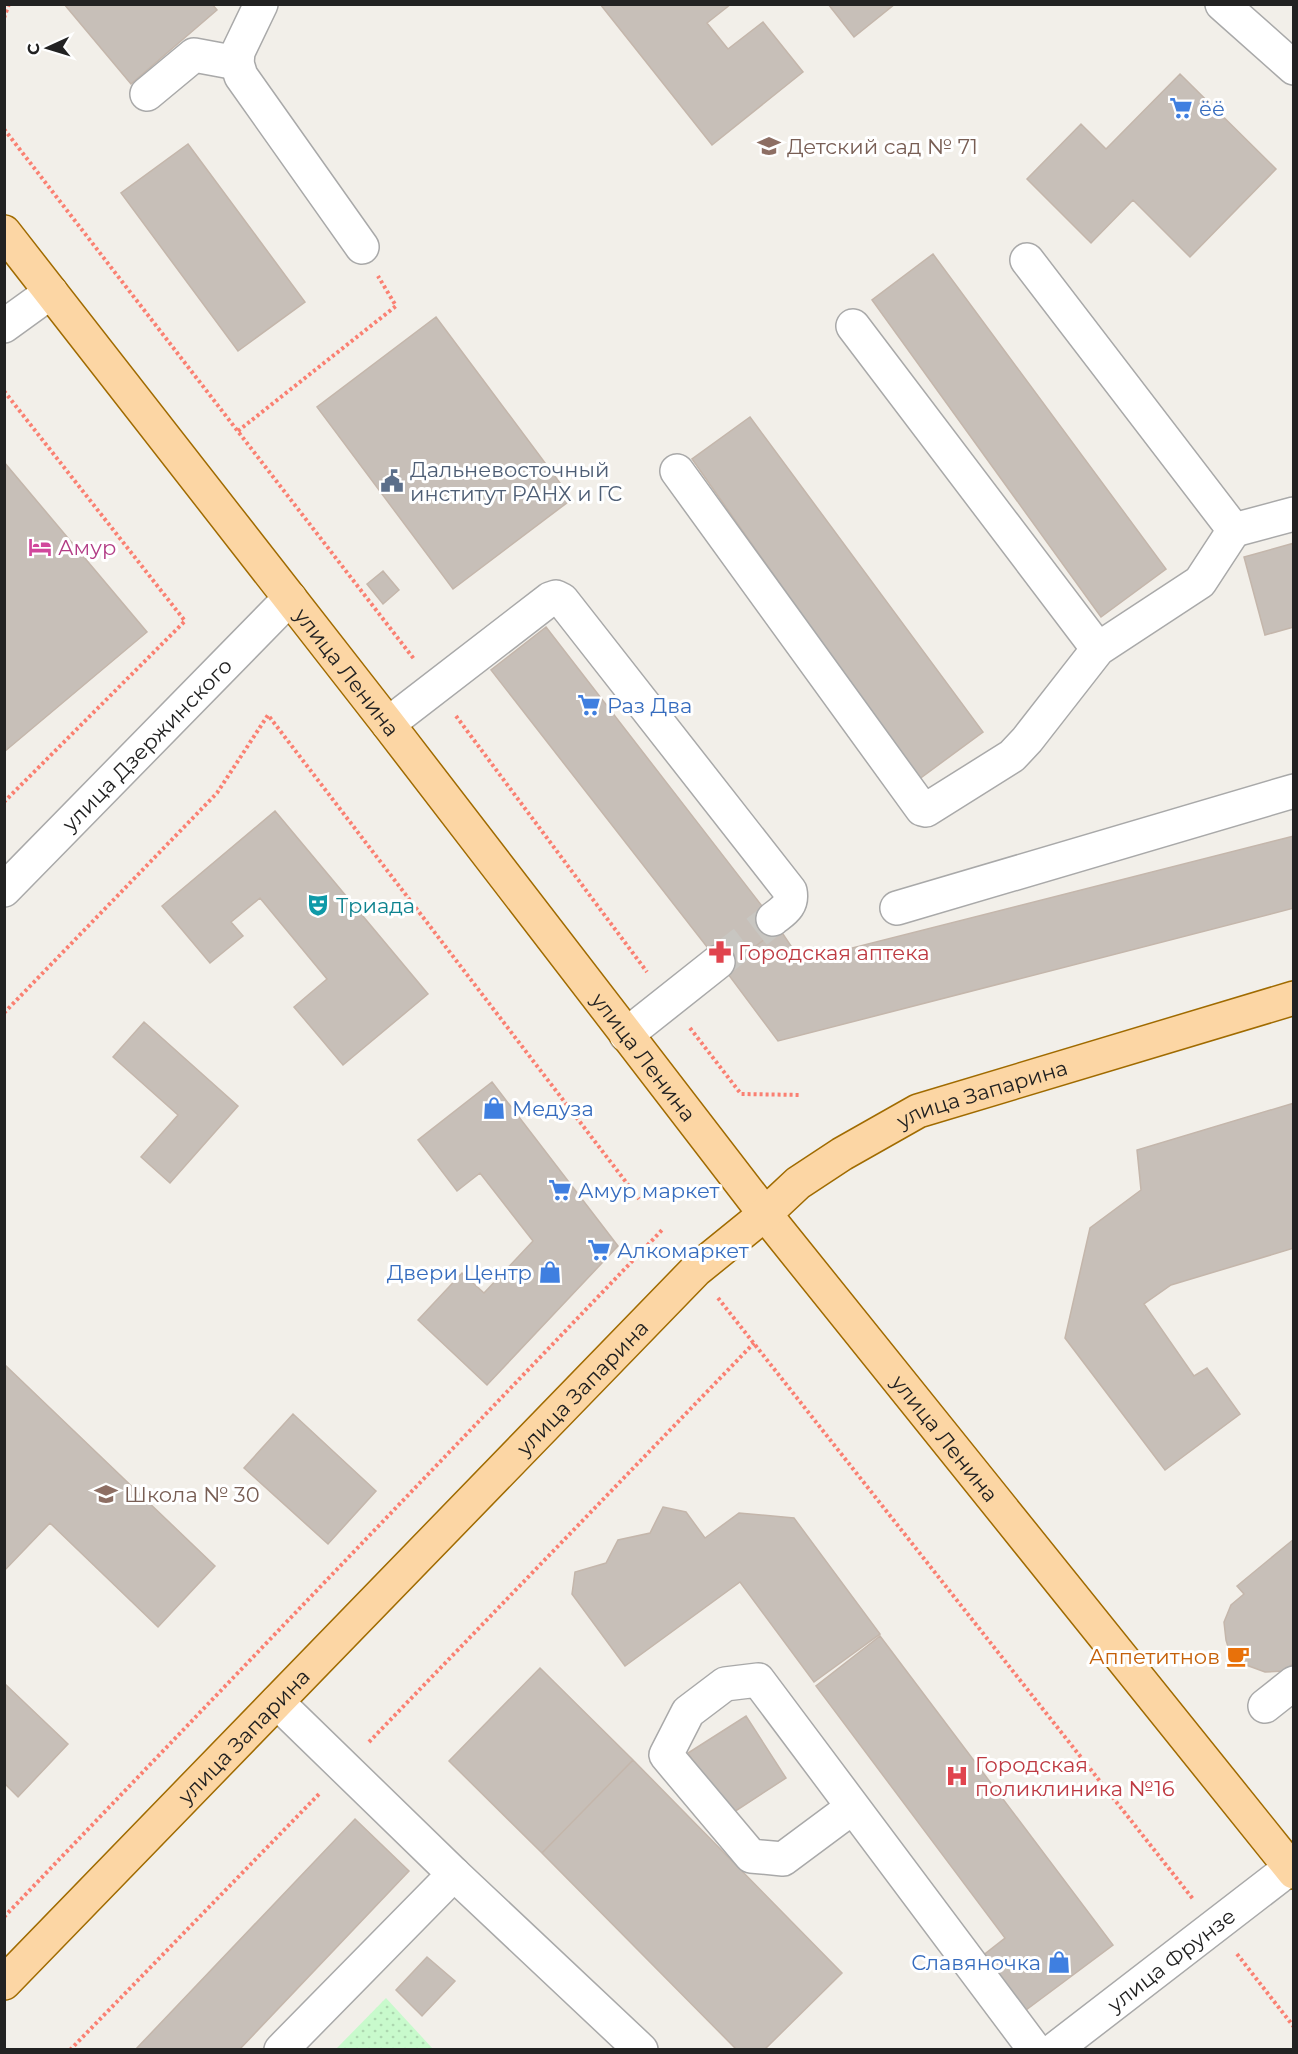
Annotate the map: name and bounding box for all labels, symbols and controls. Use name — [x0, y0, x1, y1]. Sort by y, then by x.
north arrow — [18, 18, 78, 78]
text: С — [24, 42, 43, 55]
supermarket icon: ёё — [1168, 95, 1194, 121]
place label: ёё — [1199, 96, 1225, 121]
school or university icon: Детский сад № 71 — [756, 133, 782, 159]
place label: Детский сад № 71 — [787, 134, 978, 159]
place label: Дальневосточный институт РАНХ и ГС — [410, 457, 622, 506]
public building icon: Дальневосточный институт РАНХ и ГС — [379, 468, 405, 494]
hotel icon: Амур — [27, 534, 53, 560]
place label: Амур — [58, 535, 116, 560]
street label: улица Ленина — [289, 602, 405, 741]
street label: улица Дзержинского — [56, 653, 237, 837]
supermarket icon: Раз Два — [576, 692, 602, 718]
place label: Раз Два — [607, 693, 692, 718]
theatre icon: Триада — [305, 892, 331, 918]
place label: Триада — [336, 893, 415, 918]
pharmacy icon: Городская аптека — [707, 939, 733, 965]
place label: Городская аптека — [738, 940, 930, 965]
street label: улица Ленина — [586, 987, 701, 1126]
street label: улица Запарина — [891, 1054, 1070, 1134]
shop icon: Медуза — [481, 1095, 507, 1121]
place label: Медуза — [512, 1096, 594, 1121]
supermarket icon: Амур маркет — [547, 1177, 573, 1203]
place label: Амур маркет — [578, 1178, 719, 1203]
supermarket icon: Алкомаркет — [586, 1237, 612, 1263]
place label: Алкомаркет — [617, 1238, 749, 1263]
shop icon: Двери Центр — [537, 1259, 563, 1285]
place label: Двери Центр — [387, 1260, 532, 1285]
street label: улица Запарина — [510, 1315, 653, 1461]
street label: улица Ленина — [886, 1369, 1004, 1507]
school or university icon: Школа № 30 — [93, 1481, 119, 1507]
place label: Школа № 30 — [124, 1482, 260, 1507]
cafe icon: Аппетитнов — [1225, 1643, 1251, 1669]
place label: Аппетитнов — [1089, 1644, 1220, 1669]
street label: улица Запарина — [172, 1664, 315, 1809]
place label: Городская поликлиника №16 — [975, 1752, 1175, 1801]
hospital icon: Городская поликлиника №16 — [944, 1763, 970, 1789]
street label: улица Фрунзе — [1102, 1903, 1240, 2017]
shop icon: Славяночка — [1046, 1949, 1072, 1975]
place label: Славяночка — [911, 1950, 1041, 1975]

